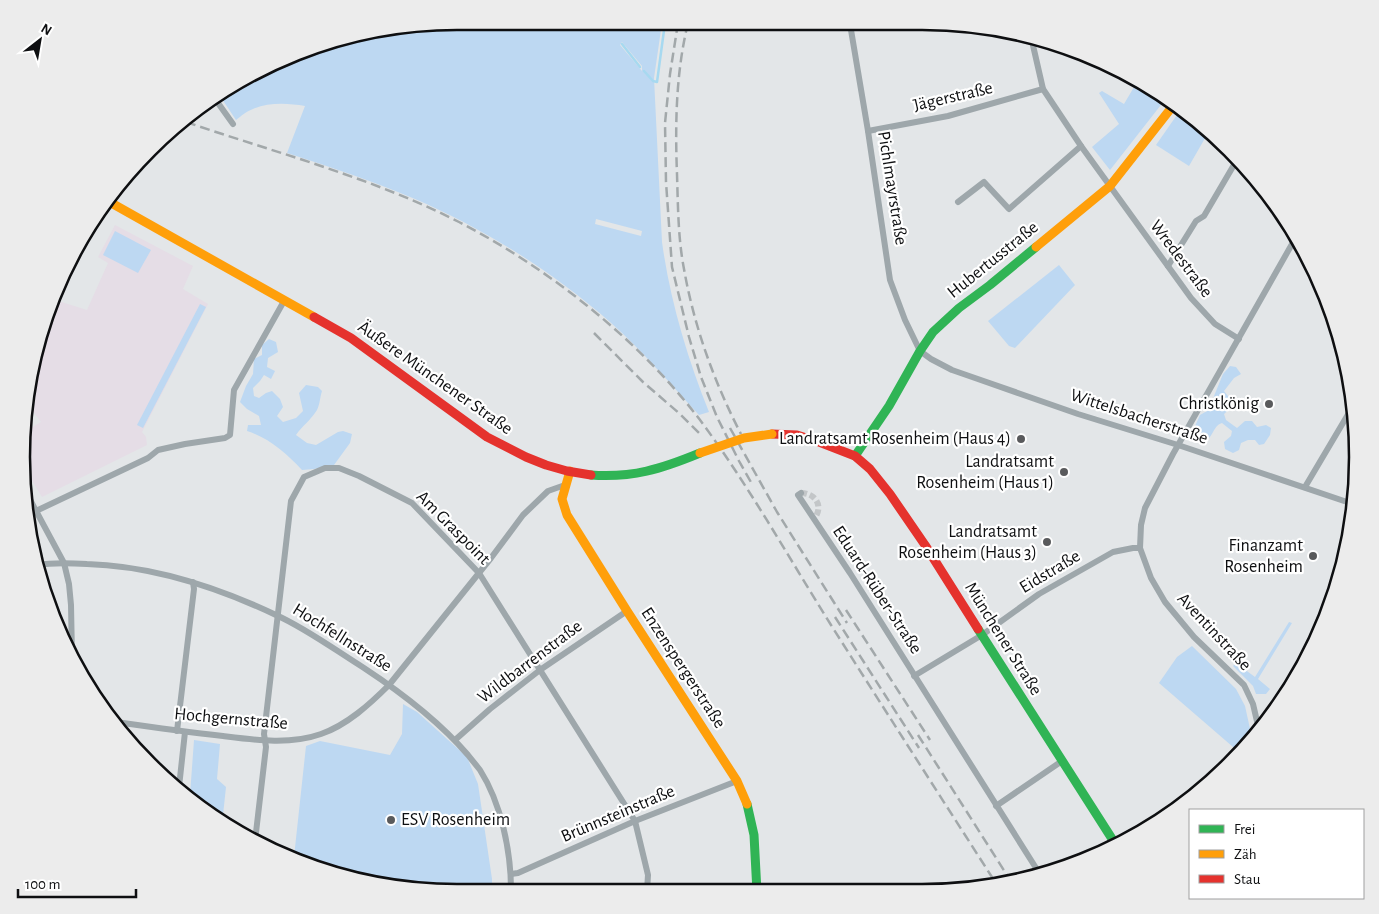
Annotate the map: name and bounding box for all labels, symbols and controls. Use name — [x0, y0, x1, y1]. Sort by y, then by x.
north arrow — [15, 15, 65, 65]
text: N — [38, 21, 54, 38]
street label: Jägerstraße — [911, 79, 995, 115]
street label: Pichlmayrstraße — [874, 130, 910, 246]
street label: Wredestraße — [1146, 217, 1216, 301]
street label: Hubertusstraße — [944, 218, 1042, 302]
street label: Äußere Münchener Straße — [354, 316, 517, 438]
street label: Wittelsbacherstraße — [1068, 386, 1210, 448]
place label: Christkönig — [1179, 395, 1259, 413]
marker: Christkönig — [1263, 398, 1275, 410]
place label: Landratsamt Rosenheim (Haus 4) — [779, 430, 1011, 448]
marker: Landratsamt Rosenheim (Haus 4) — [1015, 433, 1027, 445]
place label: Landratsamt Rosenheim (Haus 1) — [916, 453, 1054, 492]
marker: Landratsamt Rosenheim (Haus 1) — [1058, 466, 1070, 478]
street label: Am Graspoint — [413, 488, 493, 568]
street label: Eduard-Rüber-Straße — [829, 523, 925, 657]
place label: Landratsamt Rosenheim (Haus 3) — [898, 523, 1037, 562]
marker: Landratsamt Rosenheim (Haus 3) — [1041, 536, 1053, 548]
place label: Finanzamt Rosenheim — [1224, 537, 1303, 576]
street label: Eidstraße — [1017, 547, 1083, 597]
marker: Finanzamt Rosenheim — [1307, 550, 1319, 562]
street label: Münchener Straße — [961, 579, 1045, 699]
street label: Aventinstraße — [1174, 590, 1254, 674]
street label: Hochfellnstraße — [289, 600, 395, 676]
street label: Enzenspergerstraße — [637, 604, 729, 732]
street label: Wildbarrenstraße — [475, 617, 585, 707]
street label: Hochgernstraße — [173, 705, 289, 733]
street label: Brünnsteinstraße — [559, 782, 677, 846]
legend — [1189, 809, 1364, 899]
place label: ESV Rosenheim — [401, 811, 510, 829]
marker: ESV Rosenheim — [385, 814, 397, 826]
text: Frei — [1234, 822, 1255, 837]
text: Zäh — [1234, 847, 1257, 862]
scale bar — [18, 866, 135, 898]
text: Stau — [1234, 872, 1261, 887]
text: 100 m — [25, 877, 60, 892]

